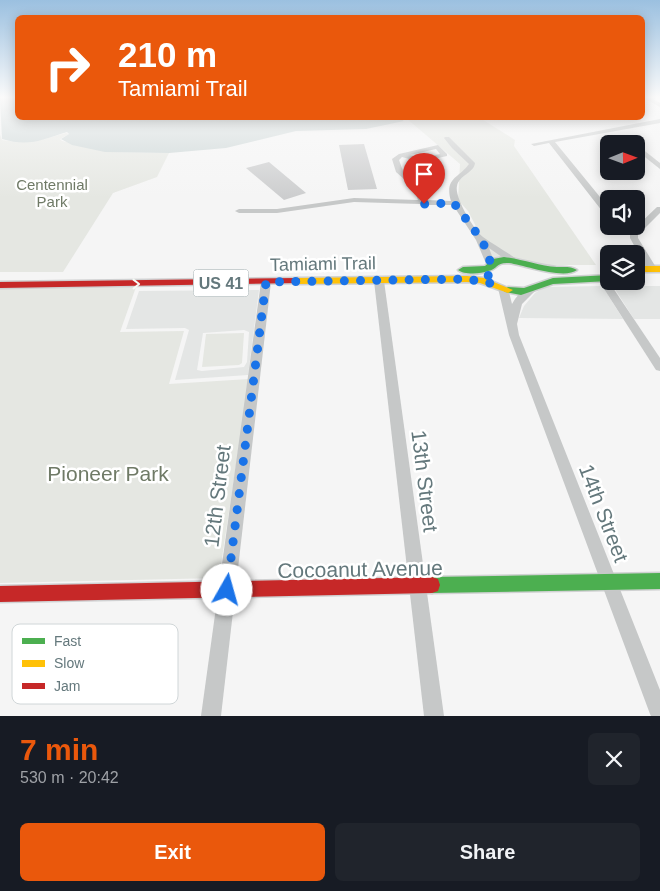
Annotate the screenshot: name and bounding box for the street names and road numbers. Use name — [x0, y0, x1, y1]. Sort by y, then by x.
street label: Tamiami Trail — [270, 253, 376, 275]
road number: US 41 — [194, 270, 248, 296]
street label: 13th Street — [407, 429, 443, 534]
street label: 12th Street — [199, 443, 235, 548]
street label: 14th Street — [575, 461, 633, 565]
street label: Cocoanut Avenue — [277, 556, 443, 582]

